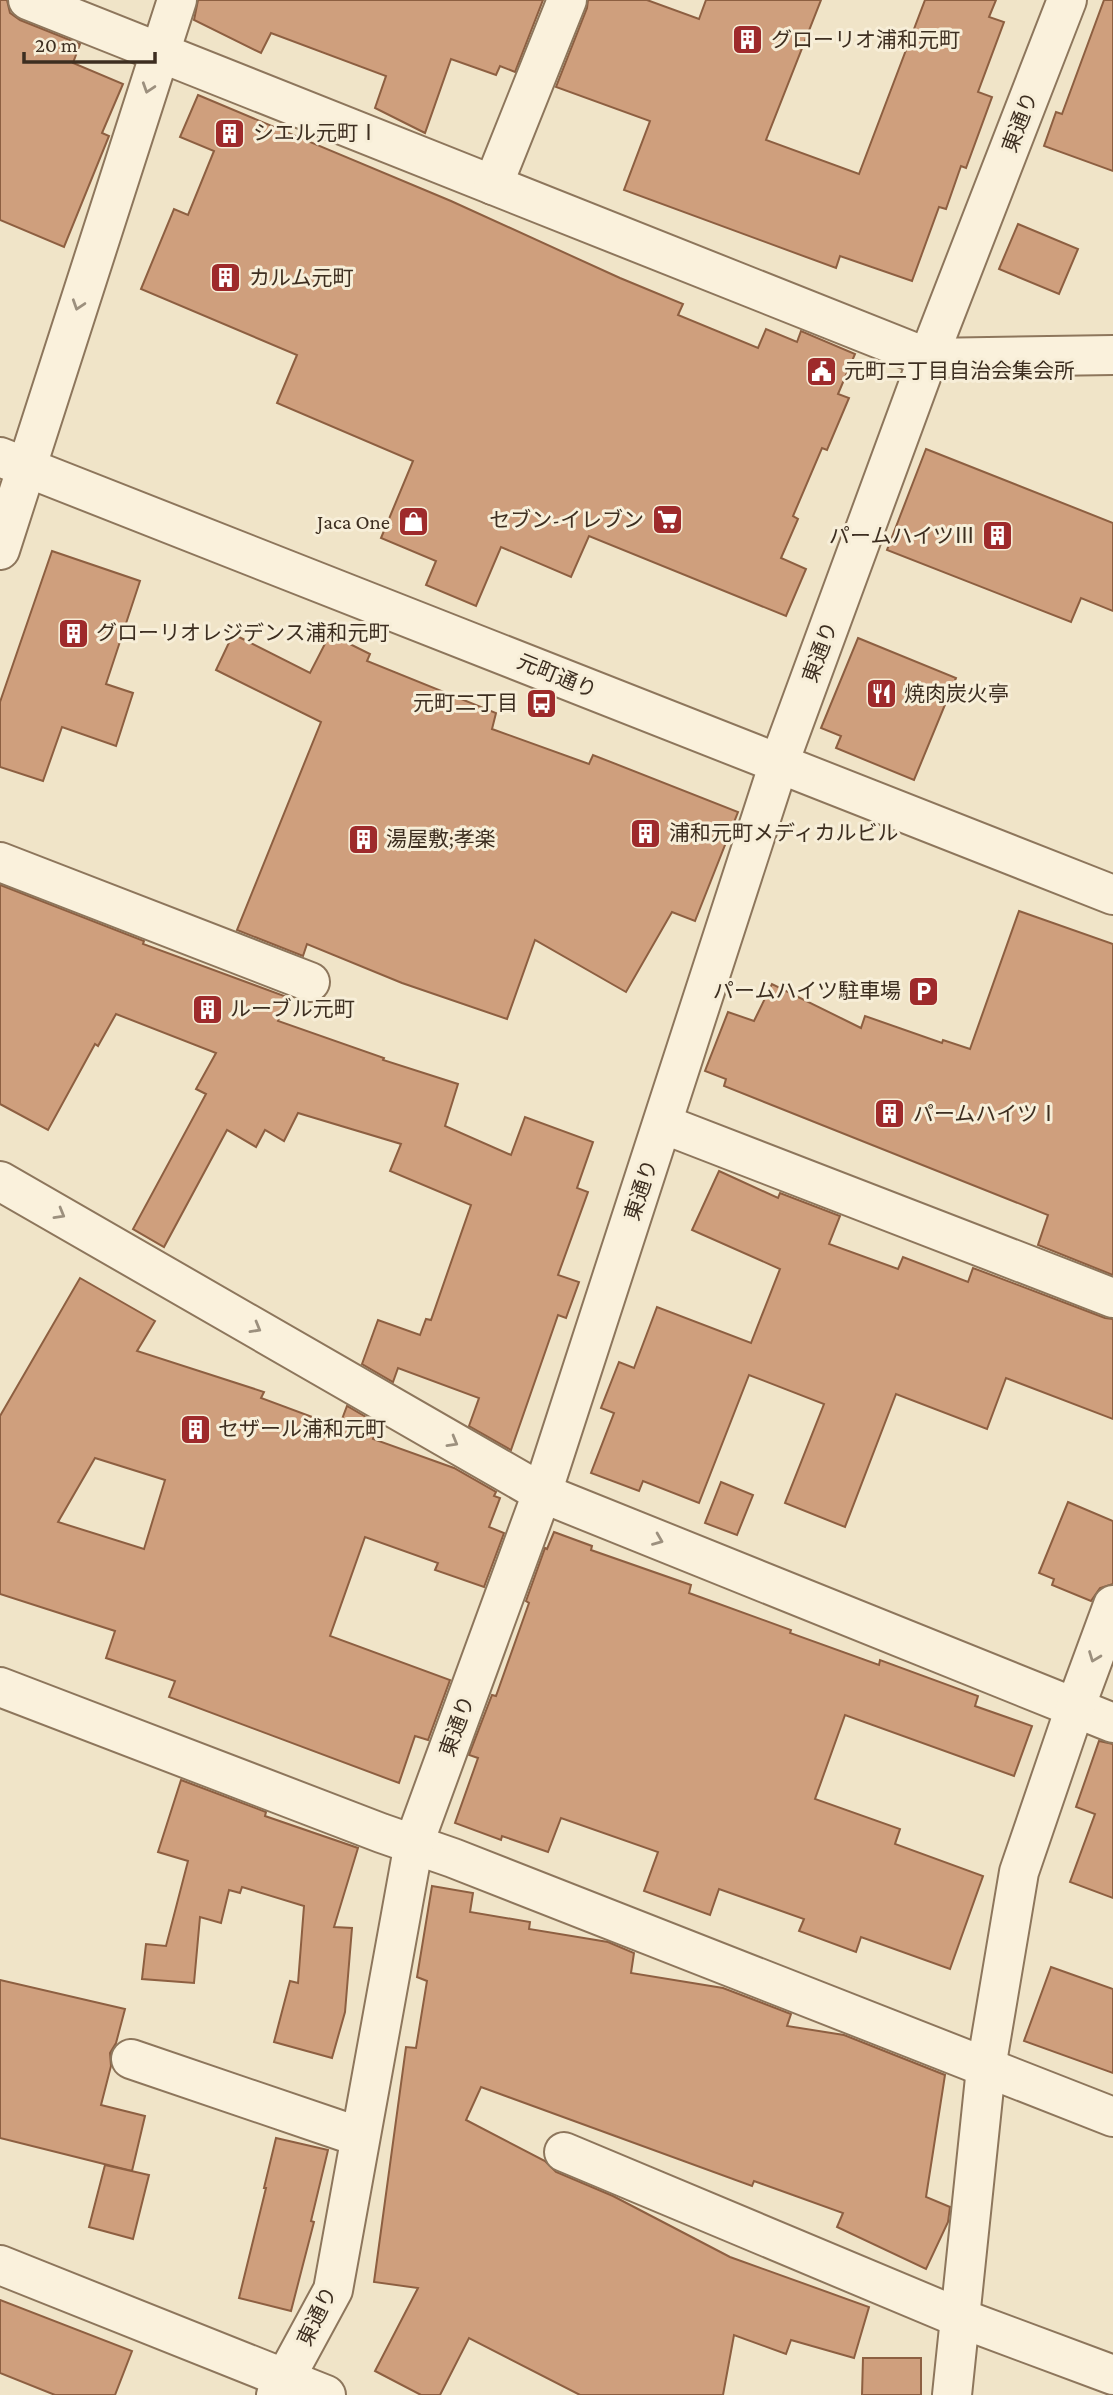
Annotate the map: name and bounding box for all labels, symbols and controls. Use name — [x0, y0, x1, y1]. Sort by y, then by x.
scale bar — [24, 21, 156, 65]
building icon: グローリオ浦和元町 — [731, 23, 765, 57]
place label: グローリオ浦和元町 — [771, 28, 960, 52]
text: 20 m — [35, 33, 78, 57]
one-way arrow — [142, 81, 156, 94]
street label: 東通り — [998, 88, 1042, 156]
building icon: シエル元町Ⅰ — [213, 116, 247, 150]
place label: シエル元町Ⅰ — [253, 121, 379, 145]
building icon: カルム元町 — [209, 261, 243, 295]
place label: カルム元町 — [249, 266, 354, 290]
one-way arrow — [72, 298, 87, 310]
public building icon: 元町二丁目自治会集会所 — [804, 354, 838, 388]
place label: 元町二丁目自治会集会所 — [844, 359, 1075, 383]
supermarket icon: セブン-イレブン — [650, 503, 684, 537]
shop icon: Jaca One — [396, 505, 430, 539]
place label: セブン-イレブン — [489, 508, 644, 532]
place label: Jaca One — [315, 510, 390, 534]
building icon: パームハイツⅢ — [981, 519, 1015, 553]
place label: パームハイツⅢ — [829, 524, 975, 548]
building icon: グローリオレジデンス浦和元町 — [56, 616, 90, 650]
street label: 東通り — [798, 618, 842, 686]
place label: グローリオレジデンス浦和元町 — [96, 621, 390, 645]
street label: 元町通り — [514, 649, 600, 703]
restaurant icon: 焼肉炭火亭 — [864, 677, 898, 711]
place label: 焼肉炭火亭 — [904, 682, 1009, 706]
bus stop icon: 元町二丁目 — [524, 686, 558, 720]
place label: 元町二丁目 — [413, 691, 518, 715]
building icon: 浦和元町メディカルビル — [629, 816, 663, 850]
place label: 浦和元町メディカルビル — [669, 821, 899, 845]
building icon: 湯屋敷;孝楽 — [346, 822, 380, 856]
place label: 湯屋敷;孝楽 — [386, 827, 496, 851]
parking icon: パームハイツ駐車場 — [907, 974, 941, 1008]
place label: パームハイツ駐車場 — [713, 979, 901, 1003]
building icon: ルーブル元町 — [190, 992, 224, 1026]
place label: ルーブル元町 — [230, 997, 355, 1021]
building icon: パームハイツⅠ — [873, 1097, 907, 1131]
place label: パームハイツⅠ — [913, 1102, 1059, 1126]
street label: 東通り — [620, 1156, 662, 1224]
one-way arrow — [52, 1206, 65, 1219]
one-way arrow — [249, 1320, 262, 1333]
building icon: セザール浦和元町 — [178, 1412, 212, 1446]
place label: セザール浦和元町 — [218, 1417, 386, 1441]
one-way arrow — [446, 1434, 459, 1447]
one-way arrow — [651, 1532, 663, 1546]
one-way arrow — [1088, 1650, 1102, 1662]
street label: 東通り — [435, 1692, 479, 1760]
street label: 東通り — [292, 2282, 342, 2350]

